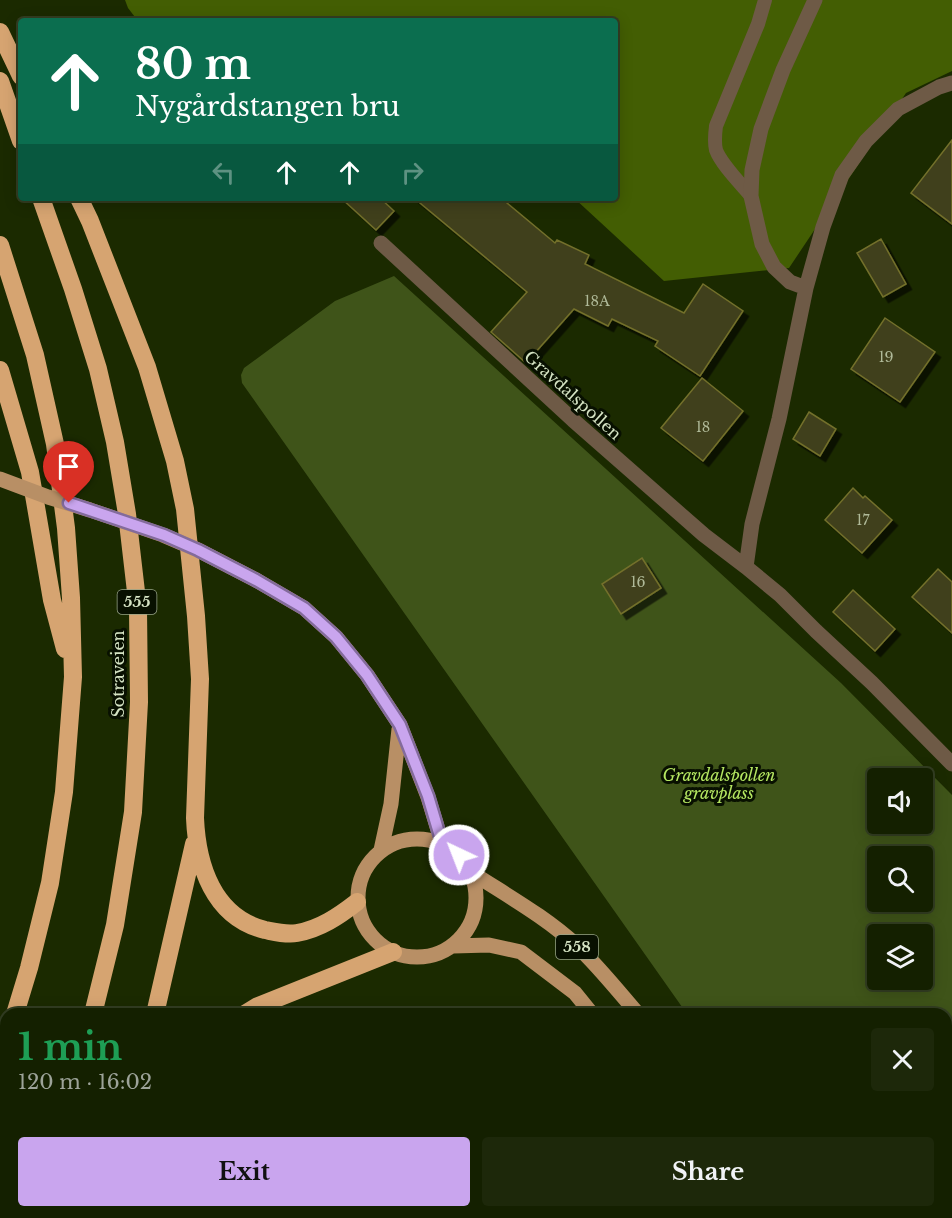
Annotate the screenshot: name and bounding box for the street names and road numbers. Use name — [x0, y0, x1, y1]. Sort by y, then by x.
street label: Gravdalspollen — [520, 346, 626, 444]
road number: 555 — [118, 590, 156, 614]
street label: Sotraveien — [108, 630, 128, 718]
road number: 558 — [556, 935, 598, 959]

